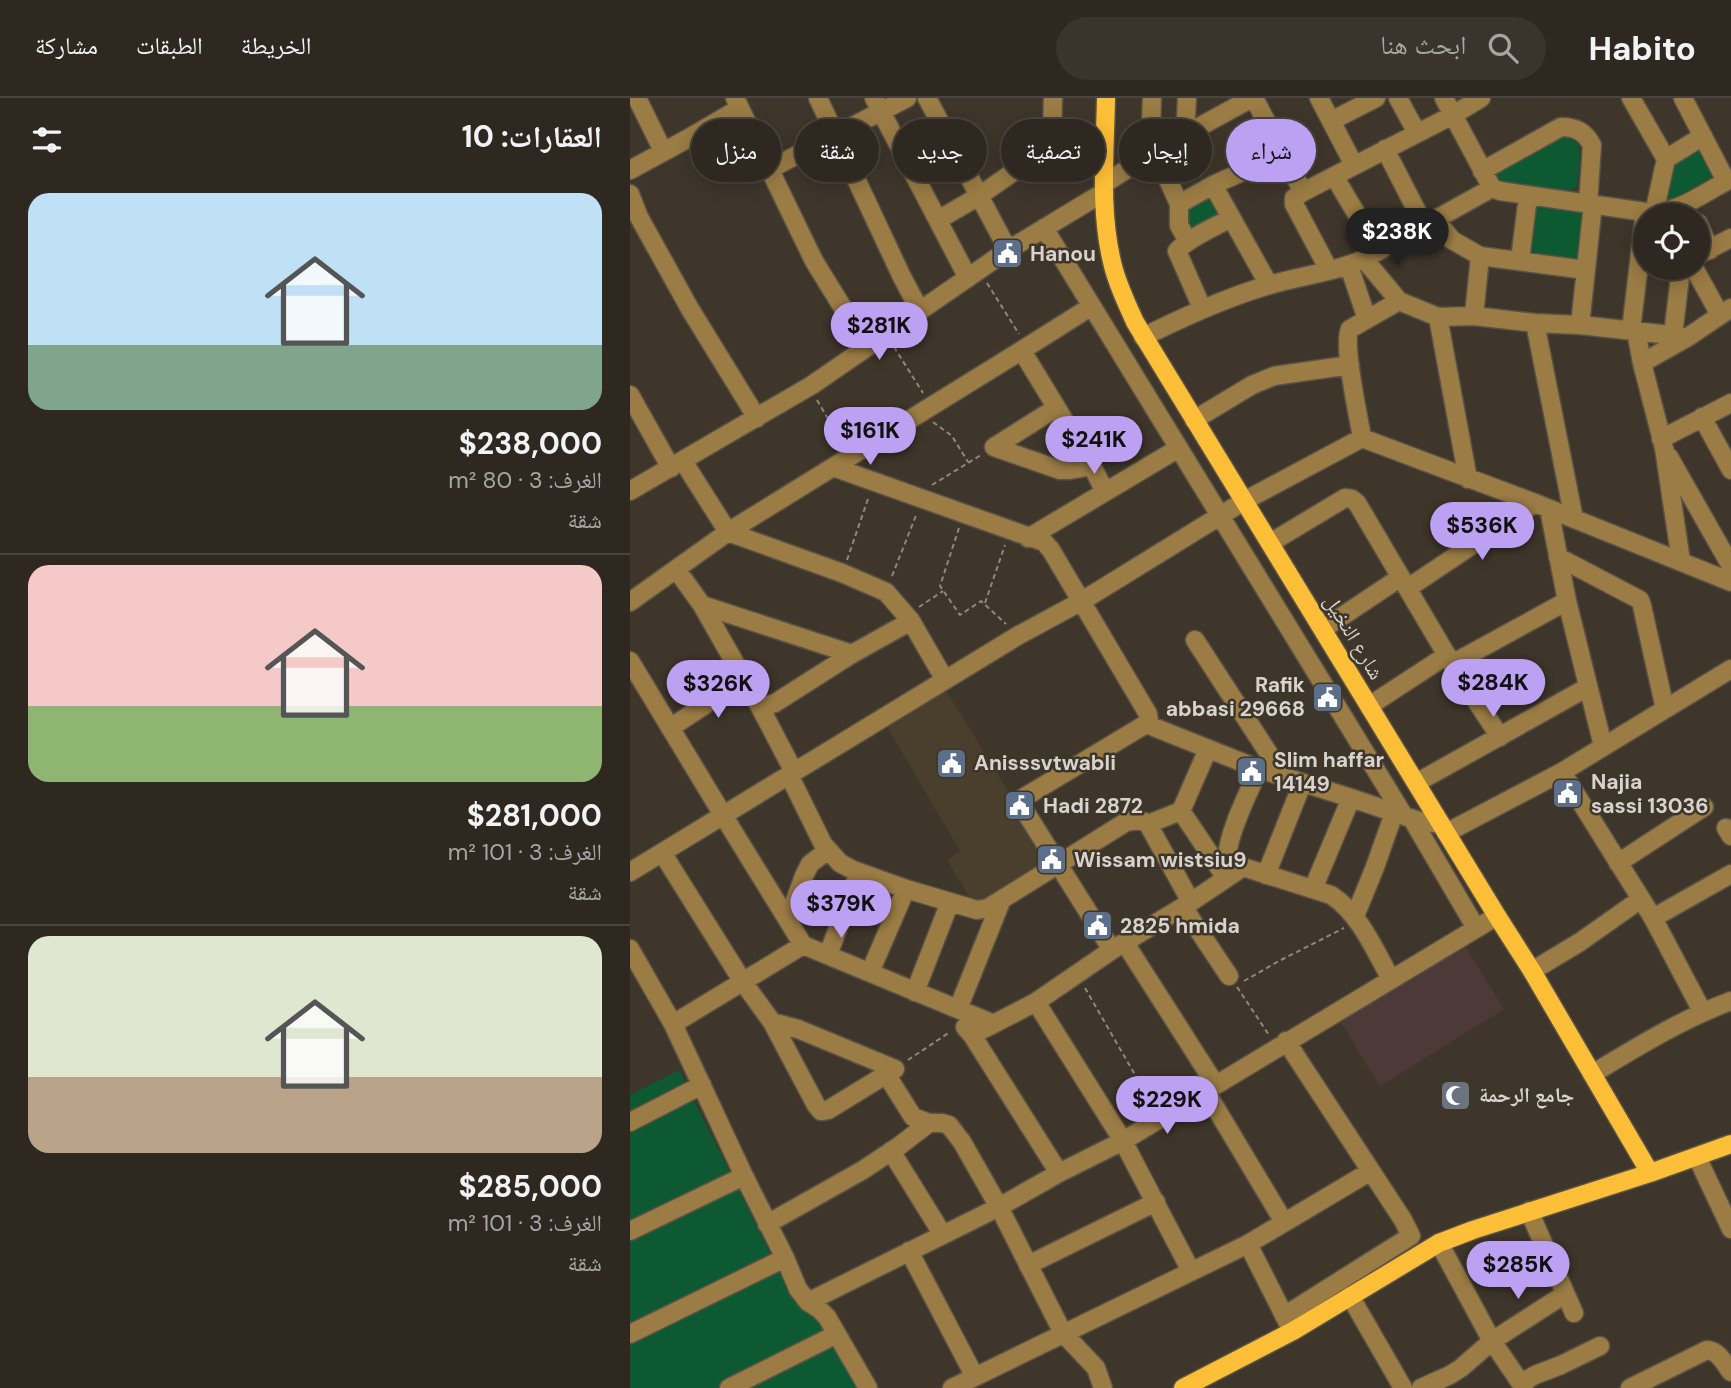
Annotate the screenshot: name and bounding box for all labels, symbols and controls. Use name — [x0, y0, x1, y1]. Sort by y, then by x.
search box — [1056, 17, 1546, 80]
text: Habito — [1588, 27, 1696, 70]
text: ابحث هنا — [1380, 28, 1466, 62]
icon: search — [1484, 29, 1522, 67]
text: مشاركة — [35, 30, 98, 61]
text: الطبقات — [136, 30, 203, 61]
text: الخريطة — [241, 30, 311, 61]
text: العقارات: 10 — [462, 117, 602, 156]
chip: منزل — [691, 119, 781, 182]
chip: شقة — [795, 119, 879, 182]
chip: جديد — [893, 119, 987, 182]
chip: تصفية — [1001, 119, 1105, 182]
chip: إيجار — [1119, 119, 1212, 182]
chip: شراء — [1226, 119, 1316, 182]
icon: filters — [28, 121, 66, 159]
map controls — [1633, 203, 1710, 280]
button: locate — [1633, 203, 1710, 280]
pin: $238K — [1348, 208, 1446, 268]
text: $238K — [1362, 216, 1432, 246]
public building icon: Hanou — [990, 237, 1024, 271]
icon: home — [252, 238, 378, 364]
place label: Hanou — [1030, 240, 1096, 268]
pin: $281K — [830, 302, 928, 362]
text: $281K — [847, 310, 911, 340]
pin: $161K — [821, 408, 919, 467]
text: $161K — [840, 415, 900, 445]
pin: $241K — [1045, 416, 1143, 476]
text: $238,000 — [459, 424, 602, 463]
text: $241K — [1061, 424, 1127, 454]
text: الغرف: 3 · 80 m² — [448, 465, 602, 495]
pin: $536K — [1433, 503, 1531, 562]
text: شقة — [568, 505, 602, 535]
text: $536K — [1446, 510, 1518, 540]
street label: شارع النخيل — [1318, 589, 1390, 685]
icon: home — [252, 610, 378, 736]
pin: $326K — [669, 660, 767, 720]
pin: $284K — [1444, 660, 1542, 719]
text: $284K — [1457, 667, 1529, 697]
text: $326K — [683, 668, 753, 698]
place label: Rafik abbasi 29668 — [1166, 671, 1305, 723]
public building icon: Rafik abbasi 29668 — [1311, 680, 1345, 714]
public building icon: Anisssvtwabli — [934, 746, 968, 780]
place label: Slim haffar 14149 — [1274, 746, 1384, 798]
place label: Anisssvtwabli — [974, 749, 1116, 777]
public building icon: Slim haffar 14149 — [1234, 755, 1268, 789]
place label: Najia sassi 13036 — [1591, 768, 1709, 820]
public building icon: Najia sassi 13036 — [1551, 777, 1585, 811]
public building icon: Hadi 2872 — [1003, 789, 1037, 823]
place label: Hadi 2872 — [1043, 792, 1143, 820]
text: $281,000 — [467, 796, 602, 835]
text: الغرف: 3 · 101 m² — [448, 837, 602, 867]
public building icon: Wissam wistsiu9 — [1034, 843, 1068, 877]
place label: Wissam wistsiu9 — [1074, 846, 1247, 874]
text: شقة — [568, 877, 602, 907]
pin: $379K — [792, 880, 890, 940]
text: $379K — [806, 888, 876, 918]
public building icon: 2825 hmida — [1080, 909, 1114, 943]
place label: 2825 hmida — [1120, 912, 1240, 940]
icon: home — [252, 981, 378, 1107]
pin: $229K — [1118, 1076, 1216, 1136]
mosque icon: جامع الرحمة — [1439, 1078, 1473, 1112]
place label: جامع الرحمة — [1479, 1081, 1574, 1109]
text: $229K — [1132, 1084, 1202, 1114]
text: $285,000 — [458, 1167, 602, 1206]
text: الغرف: 3 · 101 m² — [448, 1208, 602, 1238]
pin: $285K — [1469, 1242, 1567, 1301]
text: شقة — [568, 1248, 602, 1278]
text: $285K — [1483, 1249, 1553, 1279]

